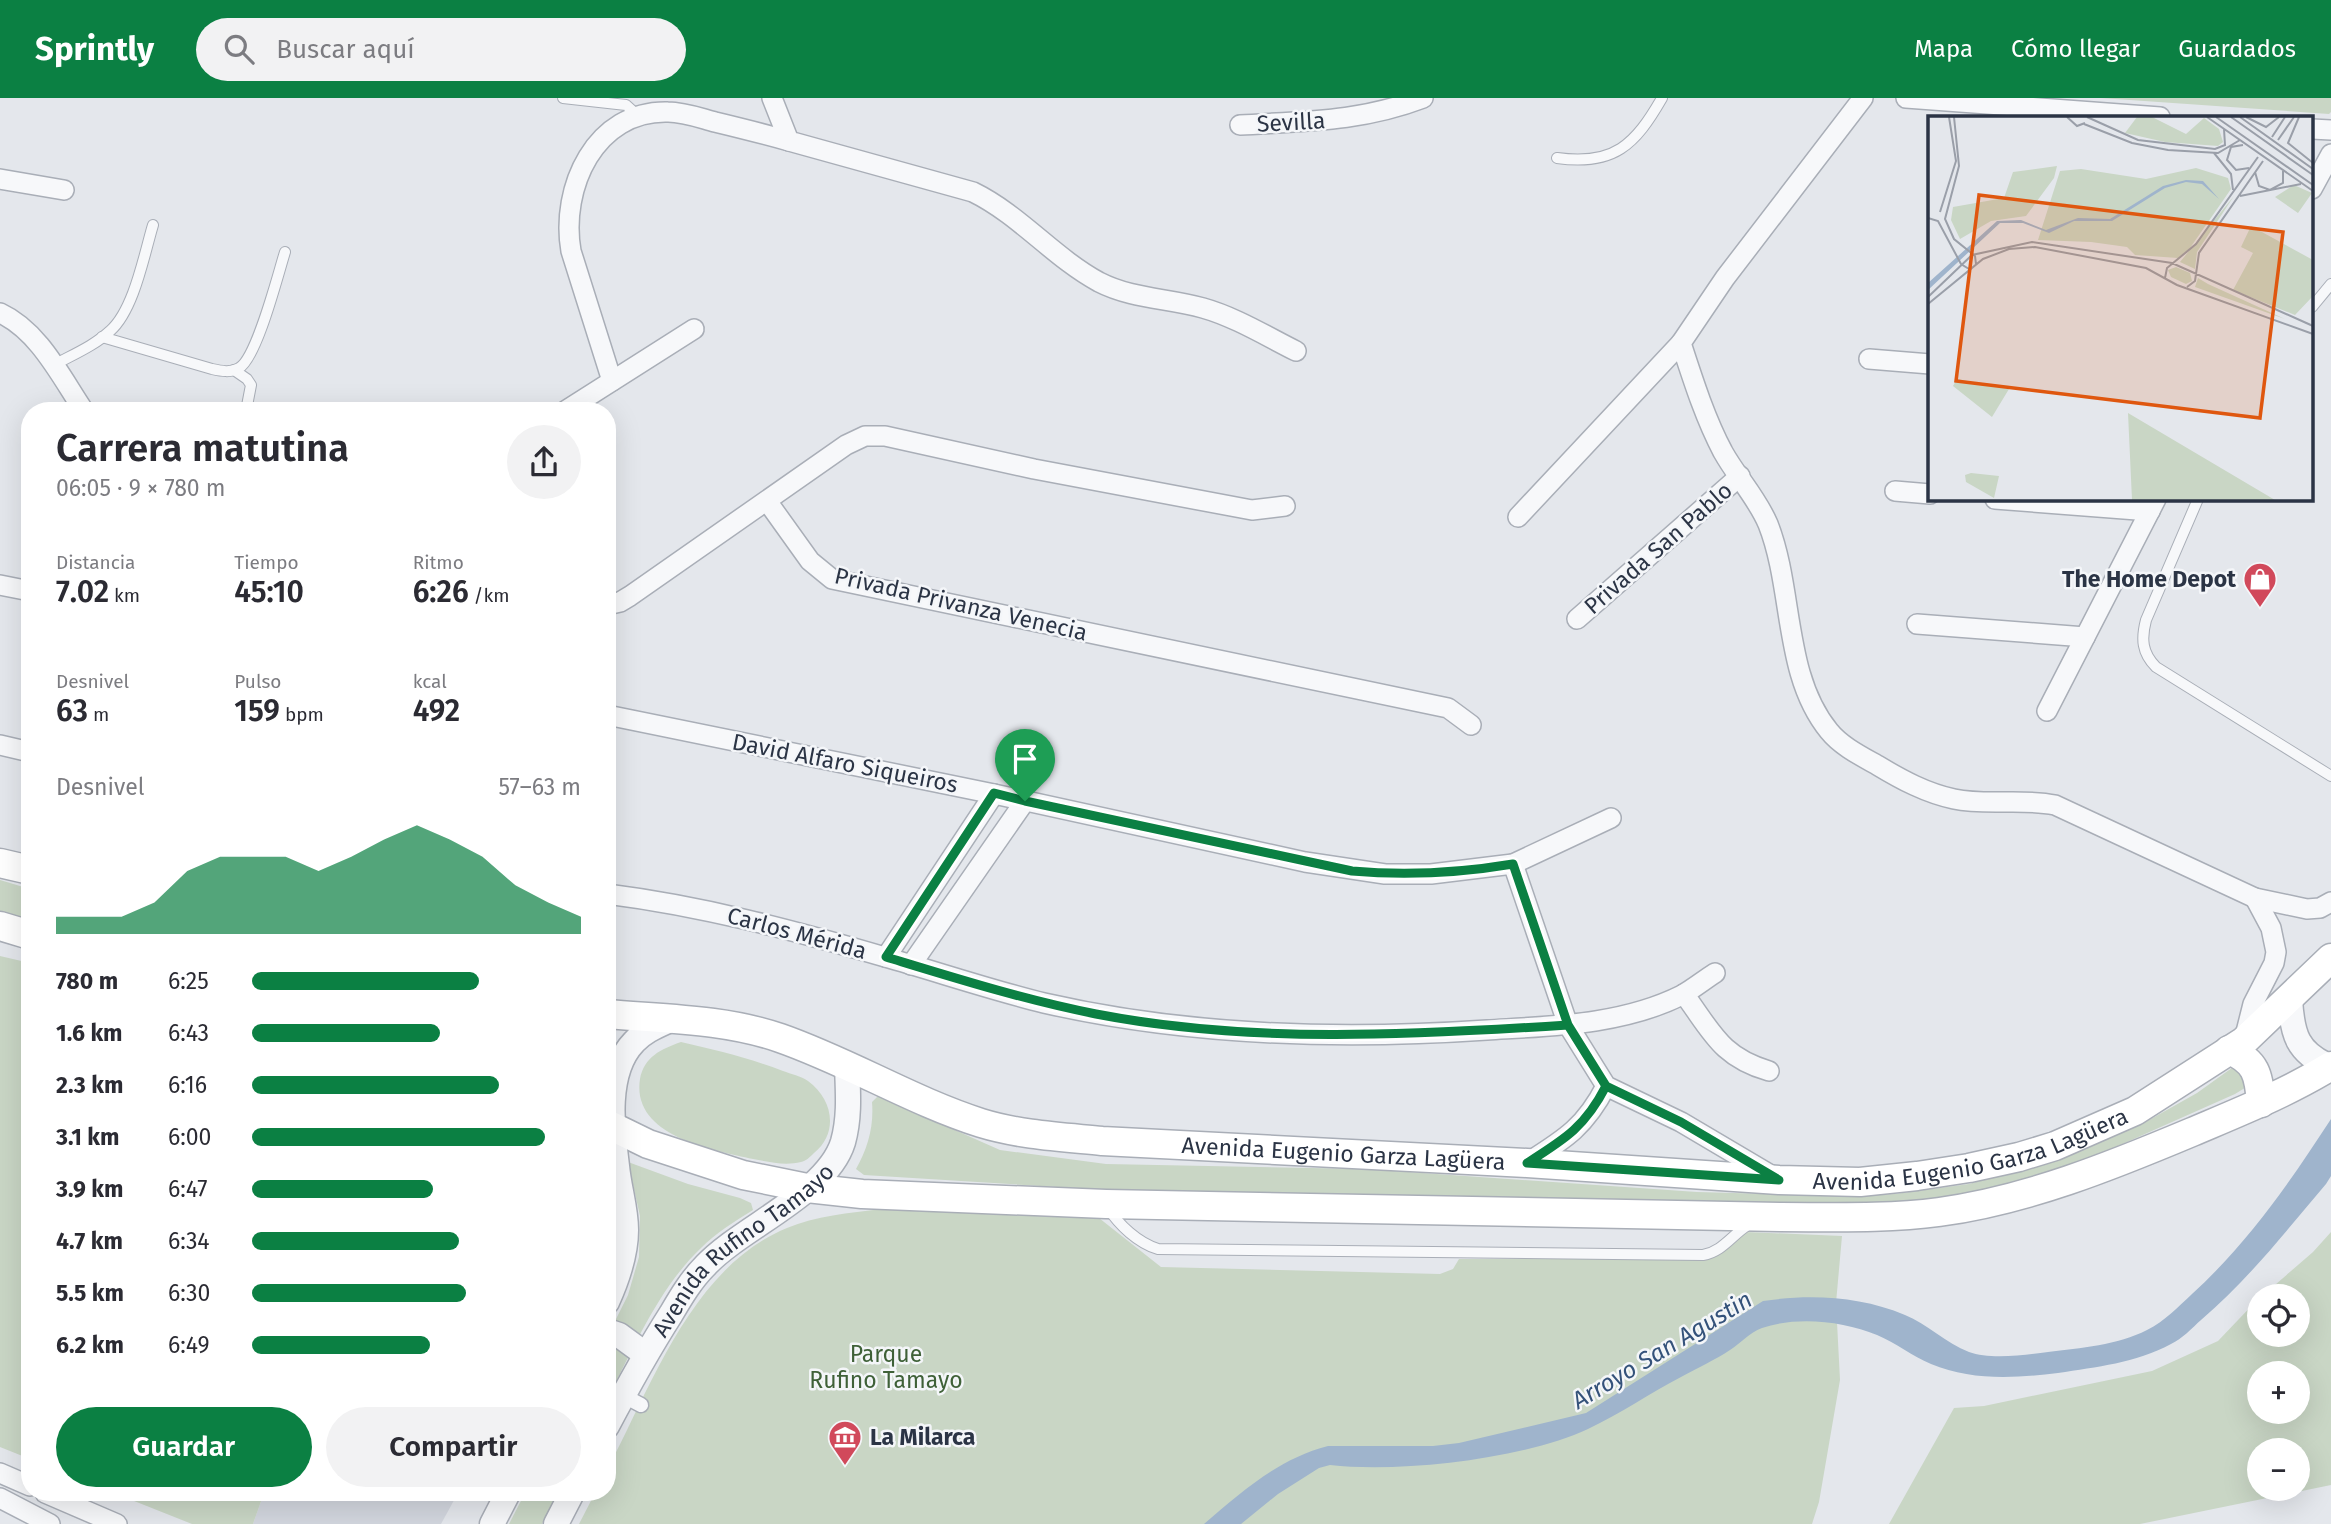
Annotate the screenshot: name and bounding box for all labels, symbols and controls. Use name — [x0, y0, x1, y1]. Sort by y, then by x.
search box — [196, 18, 686, 81]
text: Sprintly — [35, 29, 154, 69]
icon: search — [220, 30, 258, 68]
text: Buscar aquí — [276, 34, 415, 65]
text: Mapa — [1914, 35, 1973, 63]
text: Cómo llegar — [2011, 35, 2140, 63]
text: Guardados — [2178, 35, 2296, 63]
street label: Sevilla — [1256, 106, 1326, 138]
inset map — [1928, 116, 2314, 500]
text: Carrera matutina — [56, 425, 349, 471]
button: share — [507, 425, 581, 499]
text: 06:05 · 9 × 780 m — [56, 474, 226, 502]
street label: Privada San Pablo — [1578, 476, 1738, 620]
text: Distancia — [56, 551, 135, 574]
text: Tiempo — [234, 551, 299, 574]
text: Ritmo — [413, 551, 464, 574]
shop icon: The Home Depot — [2241, 560, 2279, 609]
street label: Privada Privanza Venecia — [832, 561, 1090, 647]
place label: The Home Depot — [2062, 565, 2237, 593]
text: 7.02 — [56, 574, 109, 610]
text: 45:10 — [234, 574, 304, 610]
text: 6:26 — [413, 574, 469, 610]
text: km — [109, 584, 140, 607]
text: /km — [469, 584, 510, 607]
text: Desnivel — [56, 670, 129, 693]
text: Pulso — [234, 670, 281, 693]
text: kcal — [413, 670, 447, 693]
text: 63 — [56, 693, 88, 729]
text: 159 — [234, 693, 280, 729]
text: 492 — [413, 693, 460, 729]
text: m — [88, 703, 109, 726]
text: bpm — [280, 703, 324, 726]
street label: David Alfaro Siqueiros — [730, 727, 960, 799]
pin — [995, 729, 1055, 801]
icon: arrive — [1006, 740, 1044, 778]
text: Desnivel — [56, 773, 145, 801]
text: 57–63 m — [499, 773, 581, 801]
street label: Carlos Mérida — [724, 901, 870, 965]
text: 780 m — [56, 967, 118, 995]
text: 6:25 — [168, 967, 209, 995]
text: 1.6 km — [56, 1019, 123, 1047]
text: 6:43 — [168, 1019, 209, 1047]
text: 2.3 km — [56, 1071, 123, 1099]
text: 6:16 — [168, 1071, 207, 1099]
street label: Avenida Eugenio Garza Lagüera — [1812, 1102, 2132, 1196]
text: 3.1 km — [56, 1123, 119, 1151]
text: 6:00 — [168, 1123, 211, 1151]
street label: Avenida Eugenio Garza Lagüera — [1181, 1131, 1506, 1176]
street label: Avenida Rufino Tamayo — [646, 1158, 840, 1342]
text: 3.9 km — [56, 1175, 123, 1203]
text: 6:47 — [168, 1175, 208, 1203]
text: 4.7 km — [56, 1227, 123, 1255]
text: 6:34 — [168, 1227, 210, 1255]
text: 5.5 km — [56, 1279, 124, 1307]
text: 6:30 — [168, 1279, 210, 1307]
map controls — [2247, 1284, 2310, 1501]
button: locate — [2247, 1284, 2310, 1347]
water label: Arroyo San Agustin — [1566, 1285, 1757, 1415]
text: 6.2 km — [56, 1331, 124, 1359]
text: 6:49 — [168, 1331, 210, 1359]
park label: Parque Rufino Tamayo — [809, 1340, 963, 1394]
button: + — [2247, 1361, 2310, 1424]
button: Guardar — [56, 1407, 312, 1487]
button: Compartir — [326, 1407, 581, 1487]
museum icon: La Milarca — [826, 1418, 864, 1467]
place label: La Milarca — [870, 1423, 975, 1451]
button: − — [2247, 1438, 2310, 1501]

